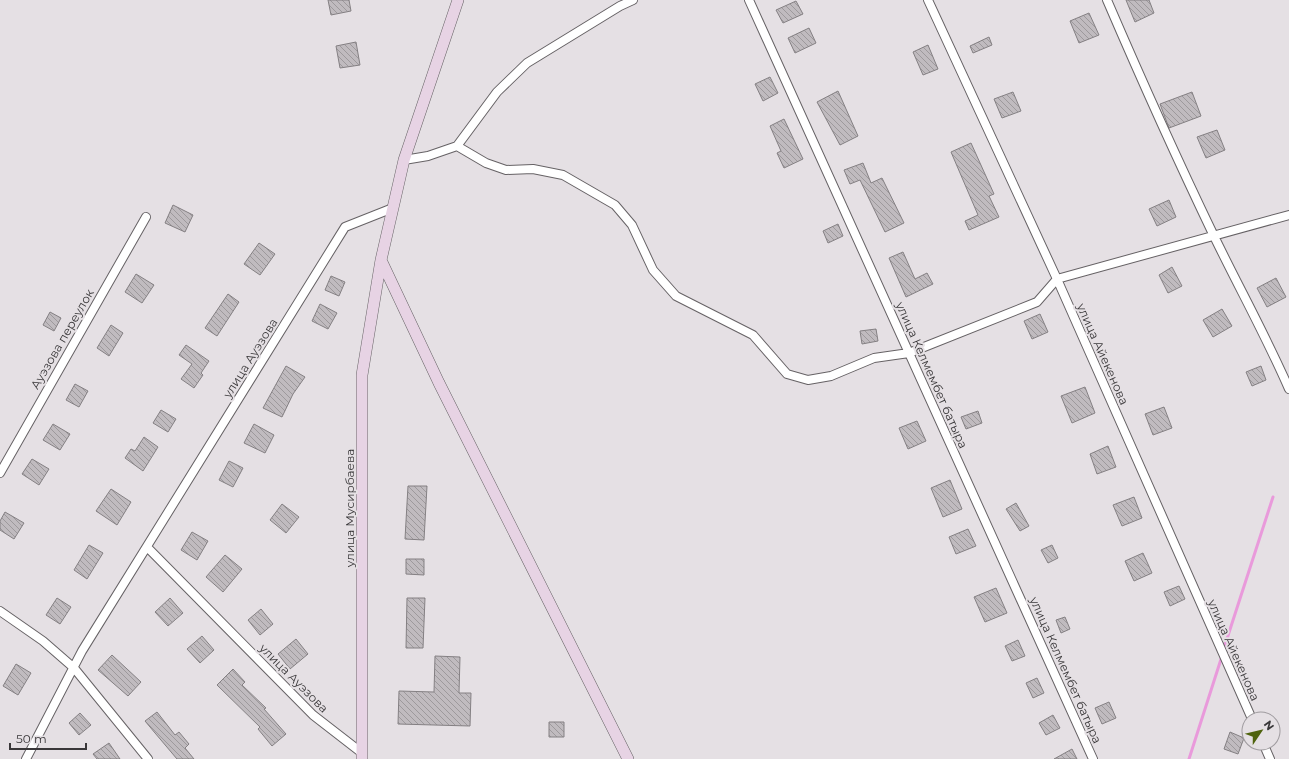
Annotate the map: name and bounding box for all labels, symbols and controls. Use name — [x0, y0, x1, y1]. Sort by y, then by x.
street label: Ауэзова переулок — [27, 286, 97, 392]
street label: улица Келмембет батыра — [892, 298, 971, 451]
street label: улица Айекенова — [1073, 300, 1132, 407]
street label: улица Ауэзова — [219, 315, 281, 401]
street label: улица Мусирбаева — [342, 449, 357, 568]
street label: улица Келмембет батыра — [1026, 593, 1105, 746]
street label: улица Айекенова — [1204, 596, 1263, 703]
street label: улица Ауэзова — [256, 640, 332, 716]
north arrow — [1241, 711, 1281, 751]
text: N — [1261, 718, 1277, 733]
scale bar — [10, 725, 86, 751]
text: 50 m — [16, 731, 47, 746]

